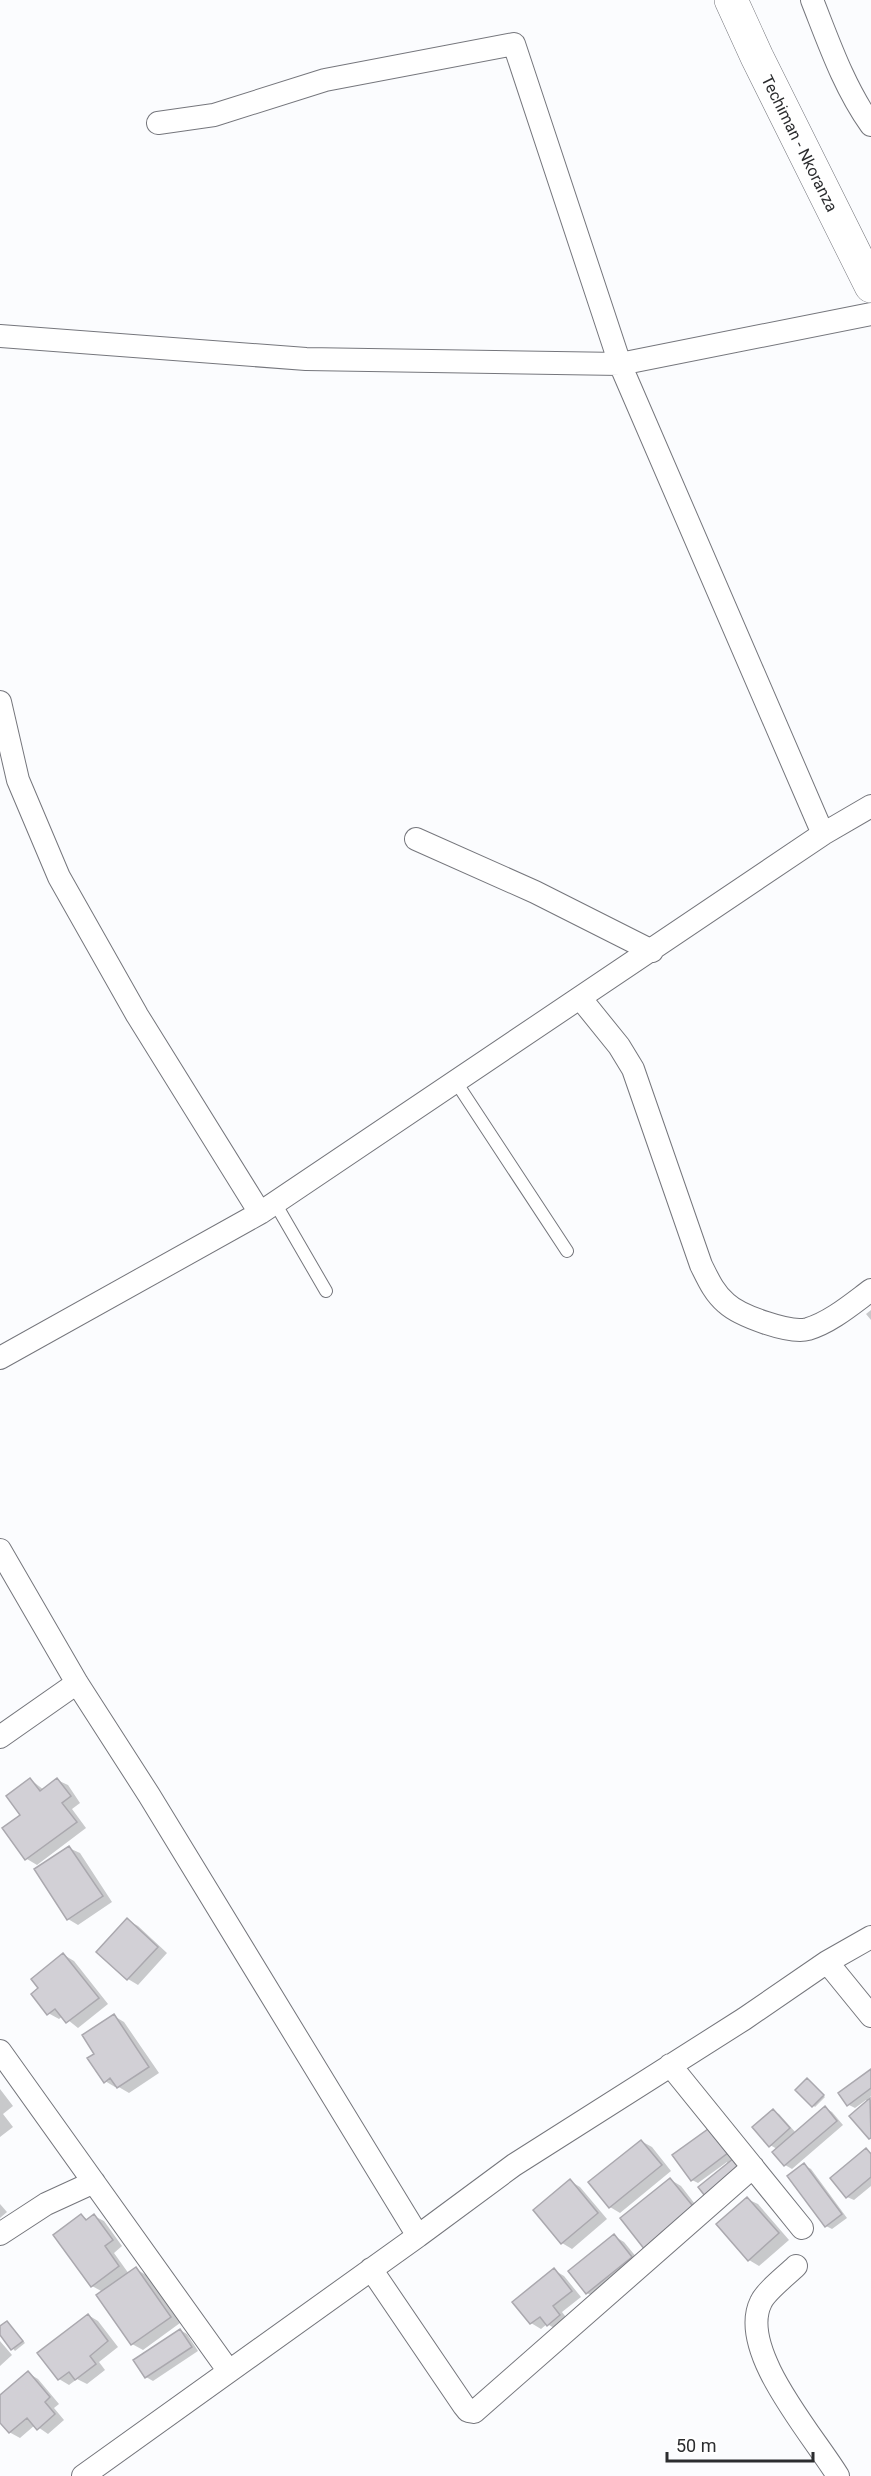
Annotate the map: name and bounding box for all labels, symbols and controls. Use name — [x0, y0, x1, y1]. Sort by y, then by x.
street label: Techiman - Nkoranza — [758, 72, 842, 215]
scale bar — [667, 2425, 812, 2463]
text: 50 m — [676, 2435, 716, 2456]

